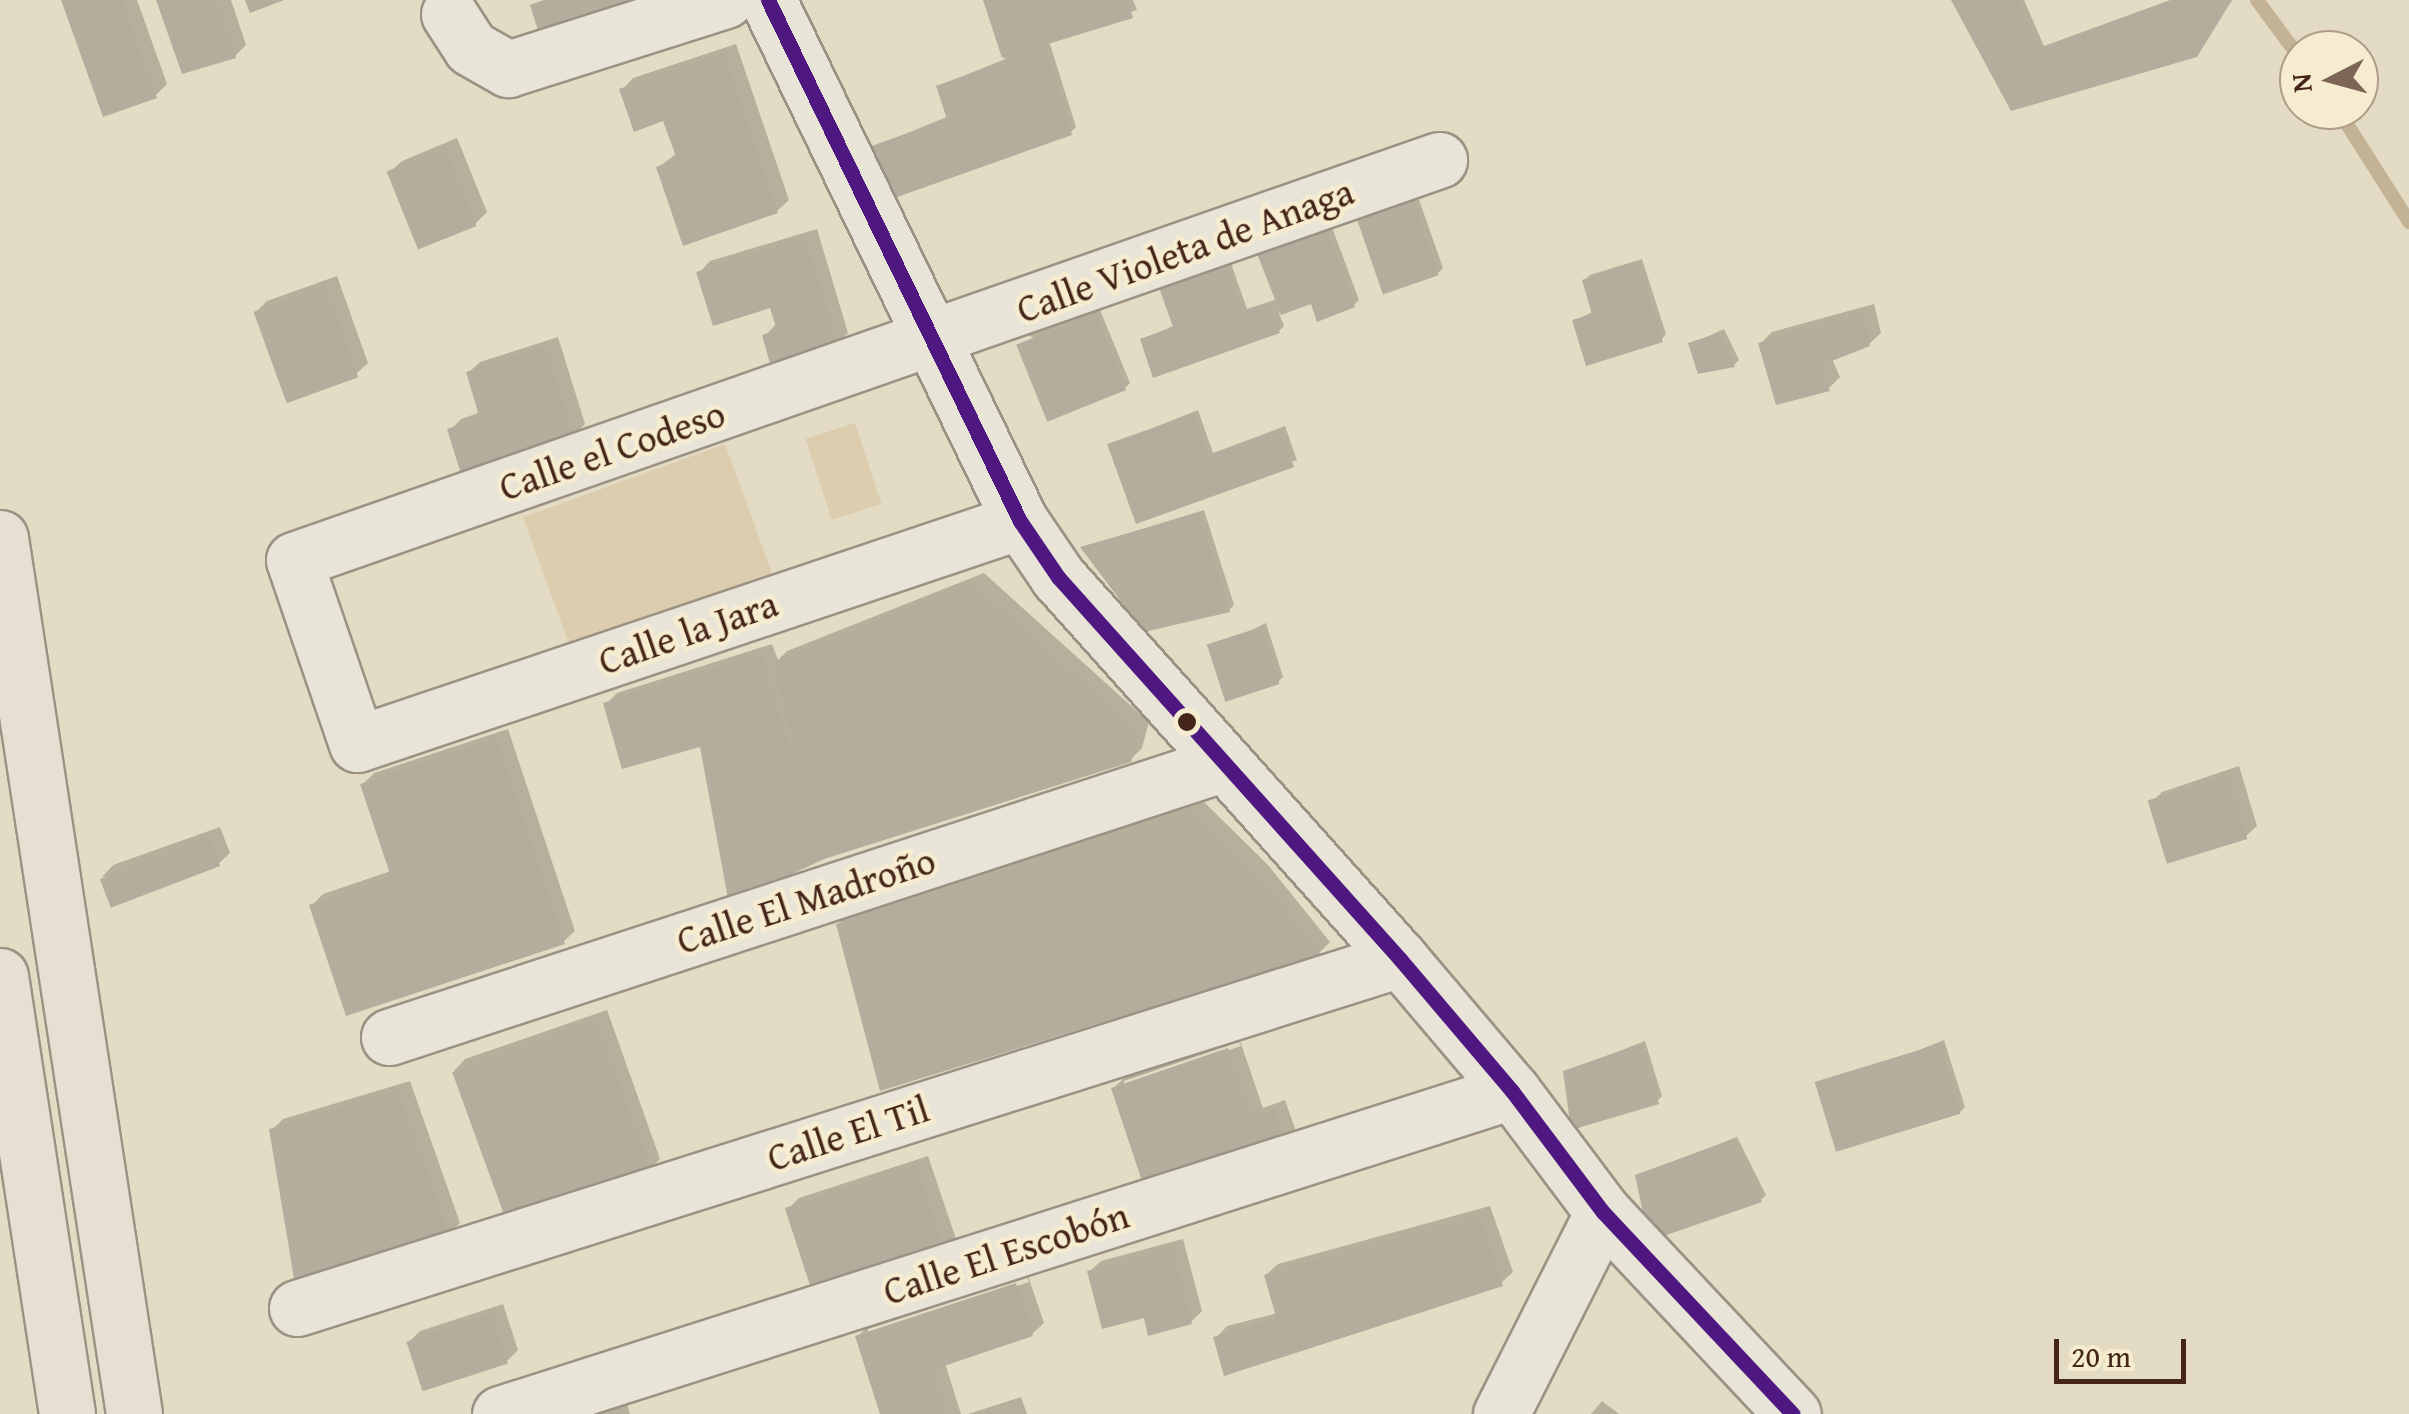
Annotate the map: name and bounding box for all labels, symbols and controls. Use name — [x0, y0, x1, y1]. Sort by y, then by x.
north arrow — [2279, 30, 2379, 130]
text: N — [2279, 72, 2322, 94]
street label: Calle Violeta de Anaga — [1010, 168, 1360, 332]
street label: Calle el Codeso — [493, 390, 731, 510]
street label: Calle la Jara — [592, 580, 784, 684]
unlabelled marker — [1177, 712, 1197, 732]
street label: Calle El Madroño — [671, 837, 941, 963]
street label: Calle El Til — [762, 1086, 934, 1180]
street label: Calle El Escobón — [878, 1192, 1134, 1314]
scale bar — [2059, 1319, 2192, 1381]
text: 20 m — [2071, 1334, 2131, 1378]

